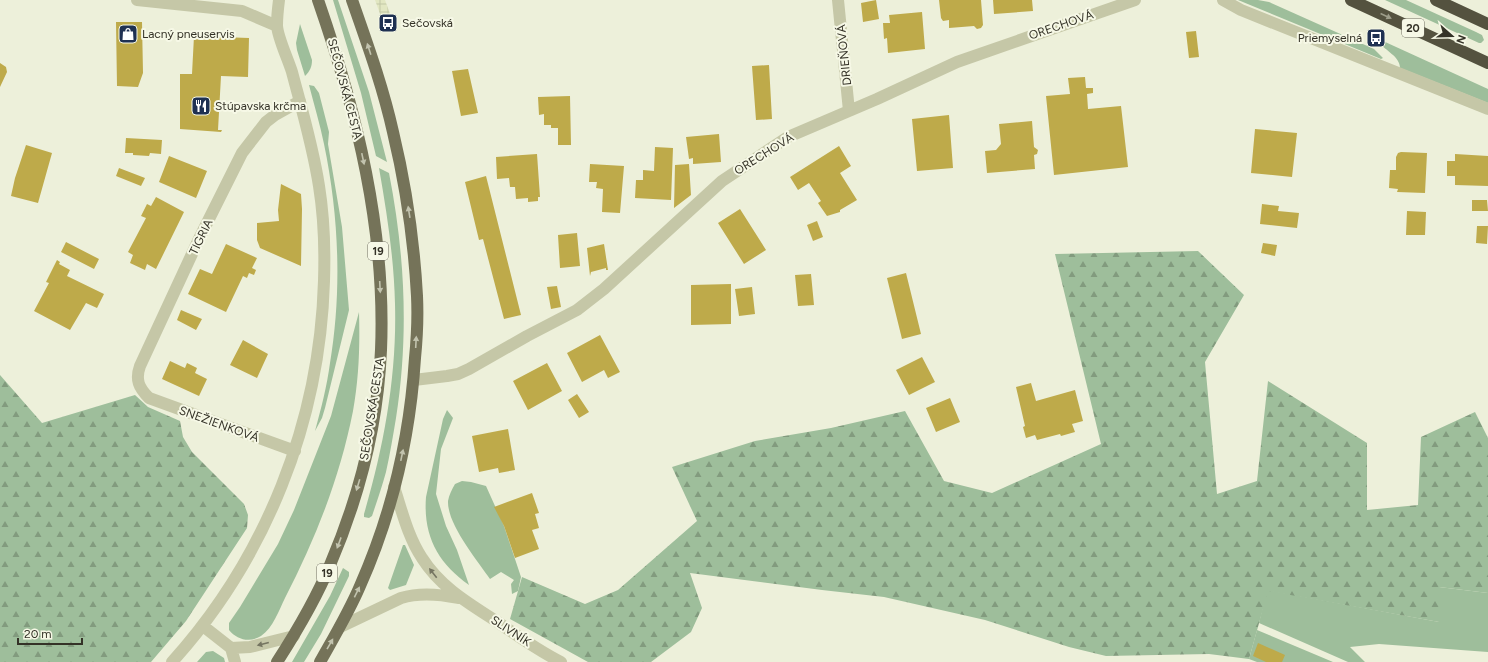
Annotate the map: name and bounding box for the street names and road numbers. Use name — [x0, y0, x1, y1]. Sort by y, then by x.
street label: ORECHOVÁ — [1027, 7, 1095, 43]
road number: 20 — [1402, 19, 1424, 37]
street label: DRIEŇOVÁ — [834, 24, 854, 86]
street label: SEČOVSKÁ CESTA — [325, 37, 365, 141]
street label: ORECHOVÁ — [732, 130, 796, 178]
street label: TIGRIA — [186, 217, 216, 257]
road number: 19 — [368, 242, 388, 260]
street label: SEČOVSKÁ CESTA — [357, 357, 387, 461]
street label: SNEŽIENKOVÁ — [177, 403, 261, 445]
road number: 19 — [317, 564, 337, 582]
street label: SLIVNÍK — [488, 613, 534, 650]

